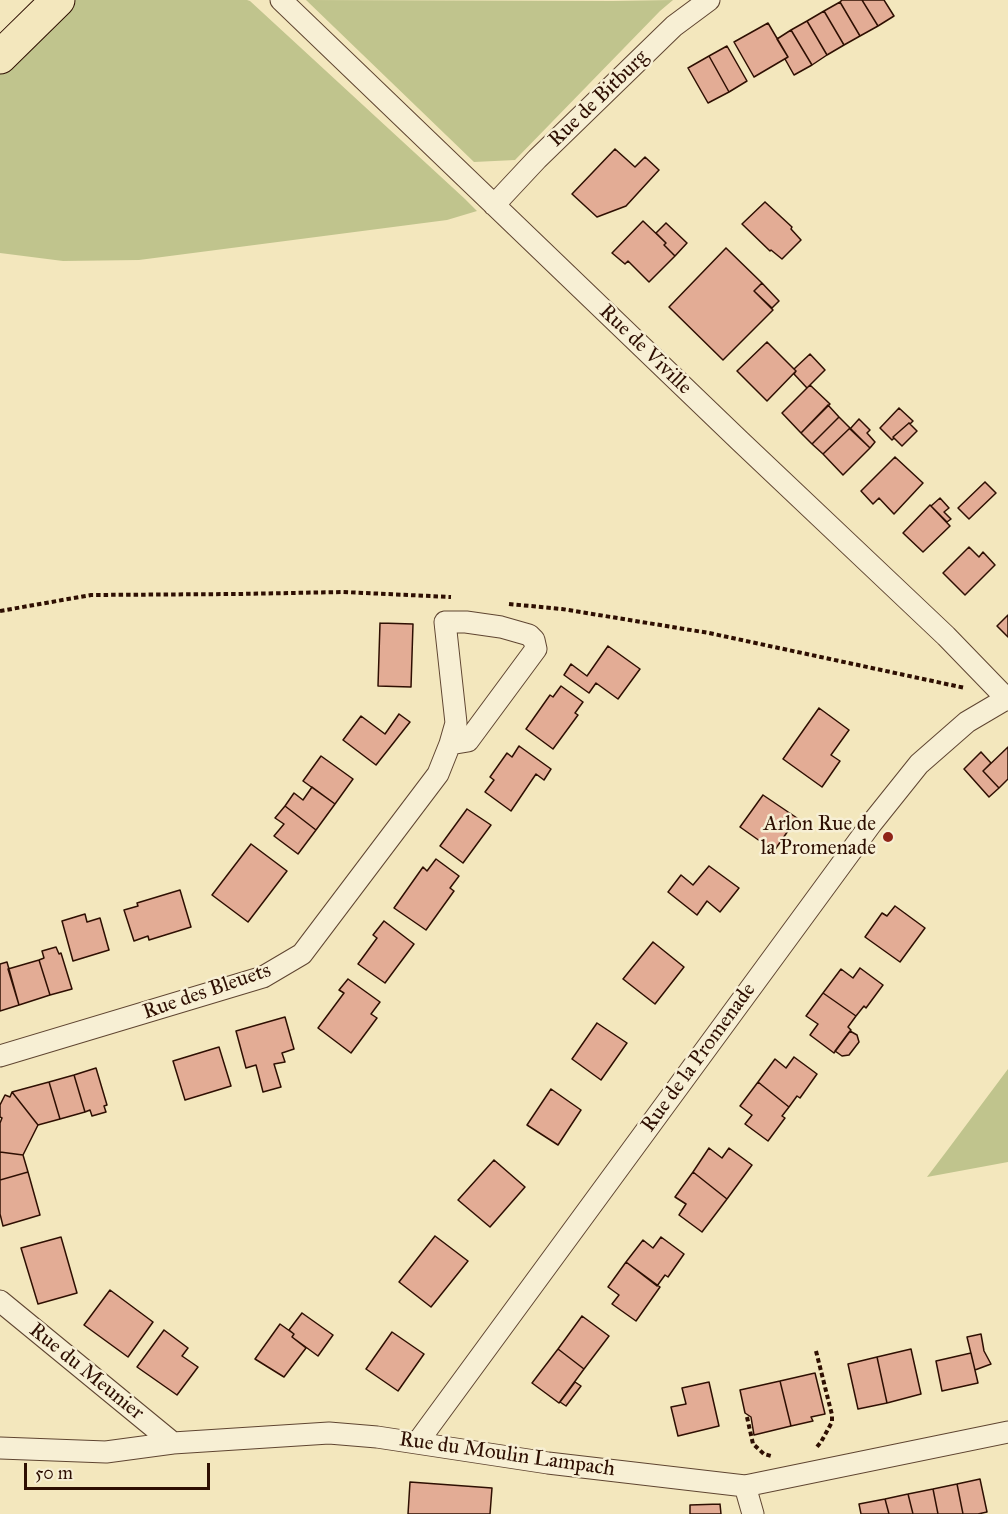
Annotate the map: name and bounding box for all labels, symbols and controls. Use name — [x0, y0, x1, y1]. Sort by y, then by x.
street label: Rue de Bitburg — [544, 45, 654, 153]
street label: Rue de Viville — [593, 300, 697, 400]
place label: Arlon Rue de la Promenade — [761, 812, 876, 862]
marker: Arlon Rue de la Promenade — [881, 830, 895, 844]
street label: Rue des Bleuets — [140, 958, 274, 1026]
street label: Rue de la Promenade — [636, 979, 762, 1137]
street label: Rue du Meunier — [24, 1318, 148, 1426]
street label: Rue du Moulin Lampach — [397, 1427, 617, 1483]
scale bar — [27, 1451, 213, 1489]
text: 50 m — [35, 1462, 73, 1484]

